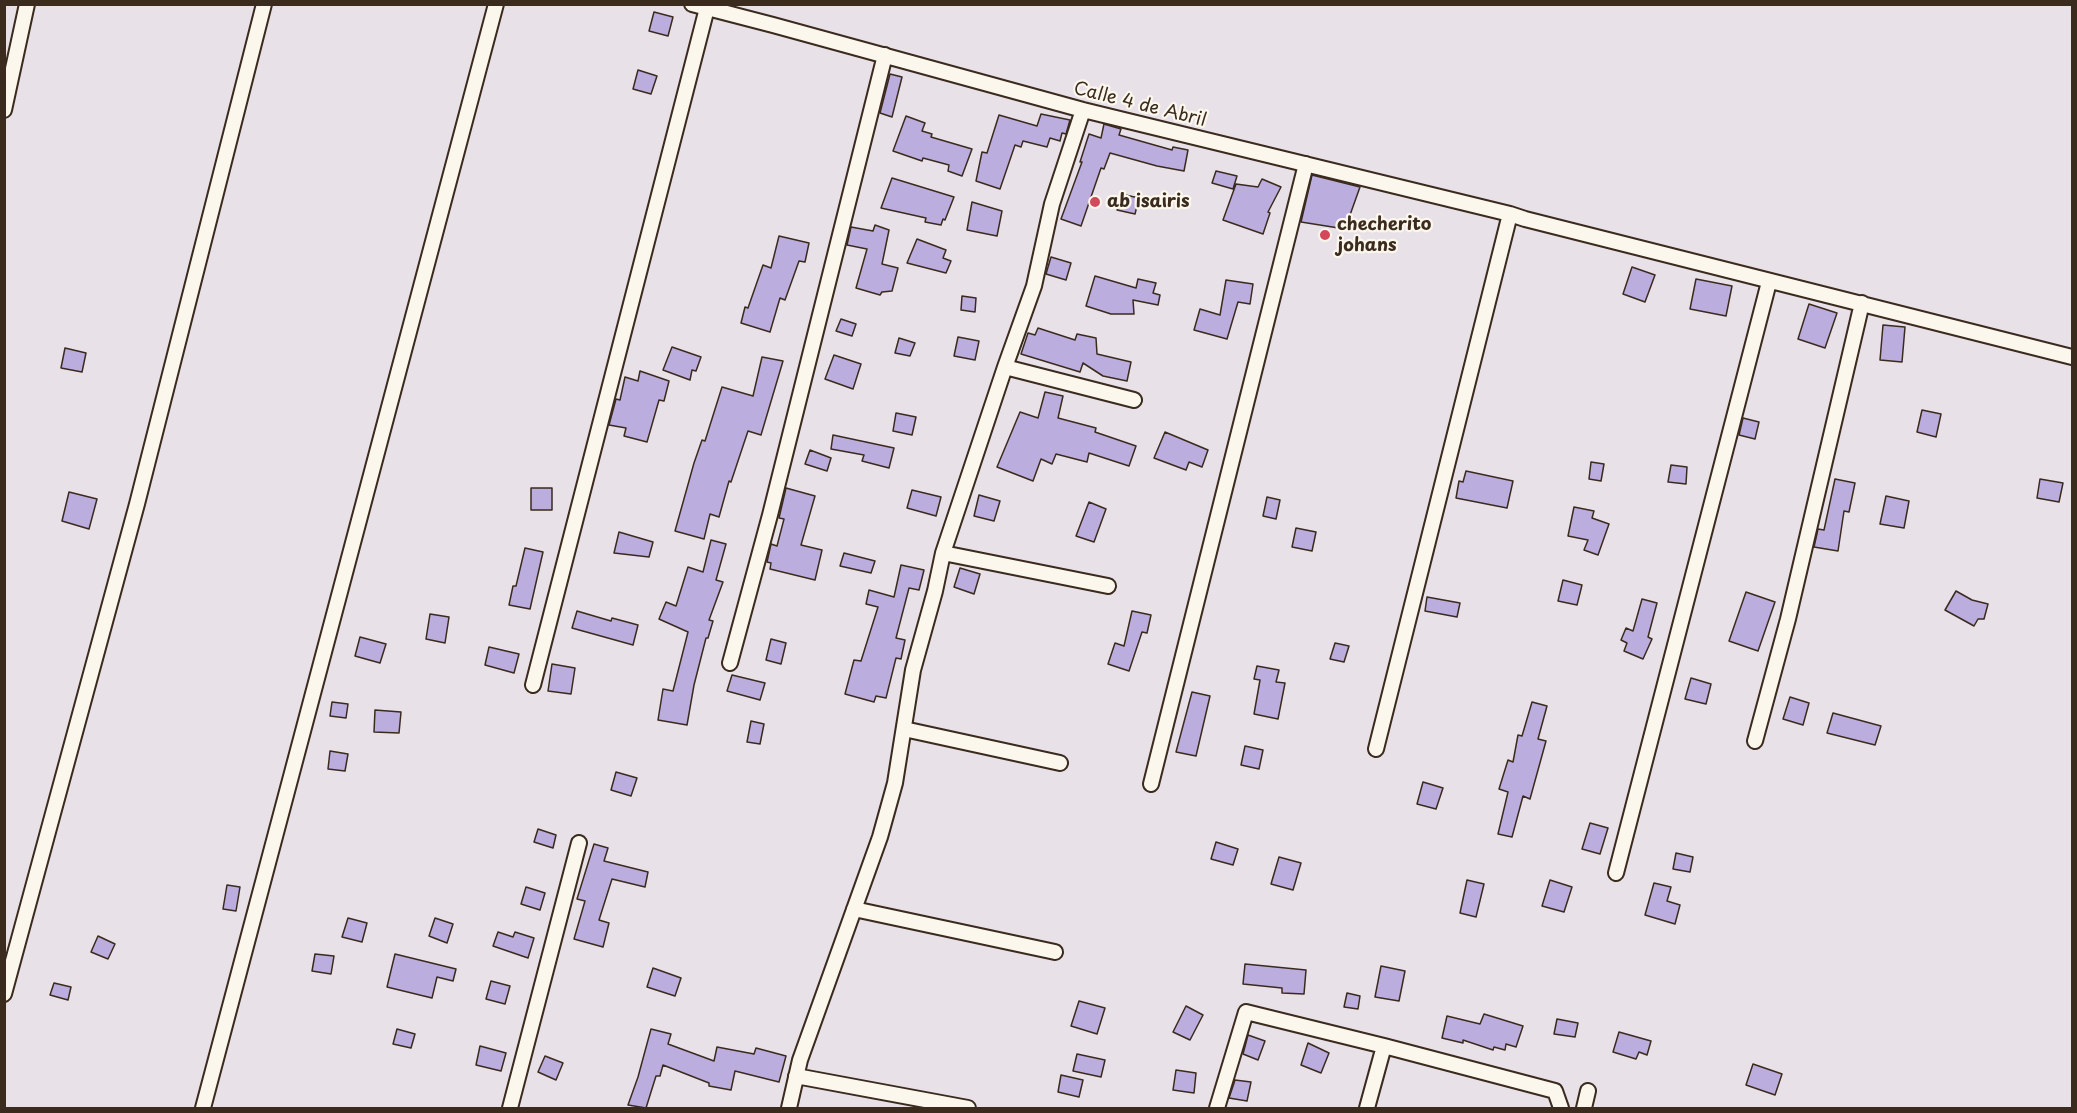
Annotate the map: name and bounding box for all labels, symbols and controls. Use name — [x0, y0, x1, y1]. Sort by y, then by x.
street label: Calle 4 de Abril — [1071, 78, 1209, 132]
place label: ab isairis — [1107, 191, 1190, 213]
marker: ab isairis — [1088, 195, 1102, 209]
place label: checherito johans — [1337, 214, 1431, 256]
marker: checherito johans — [1318, 228, 1332, 242]

